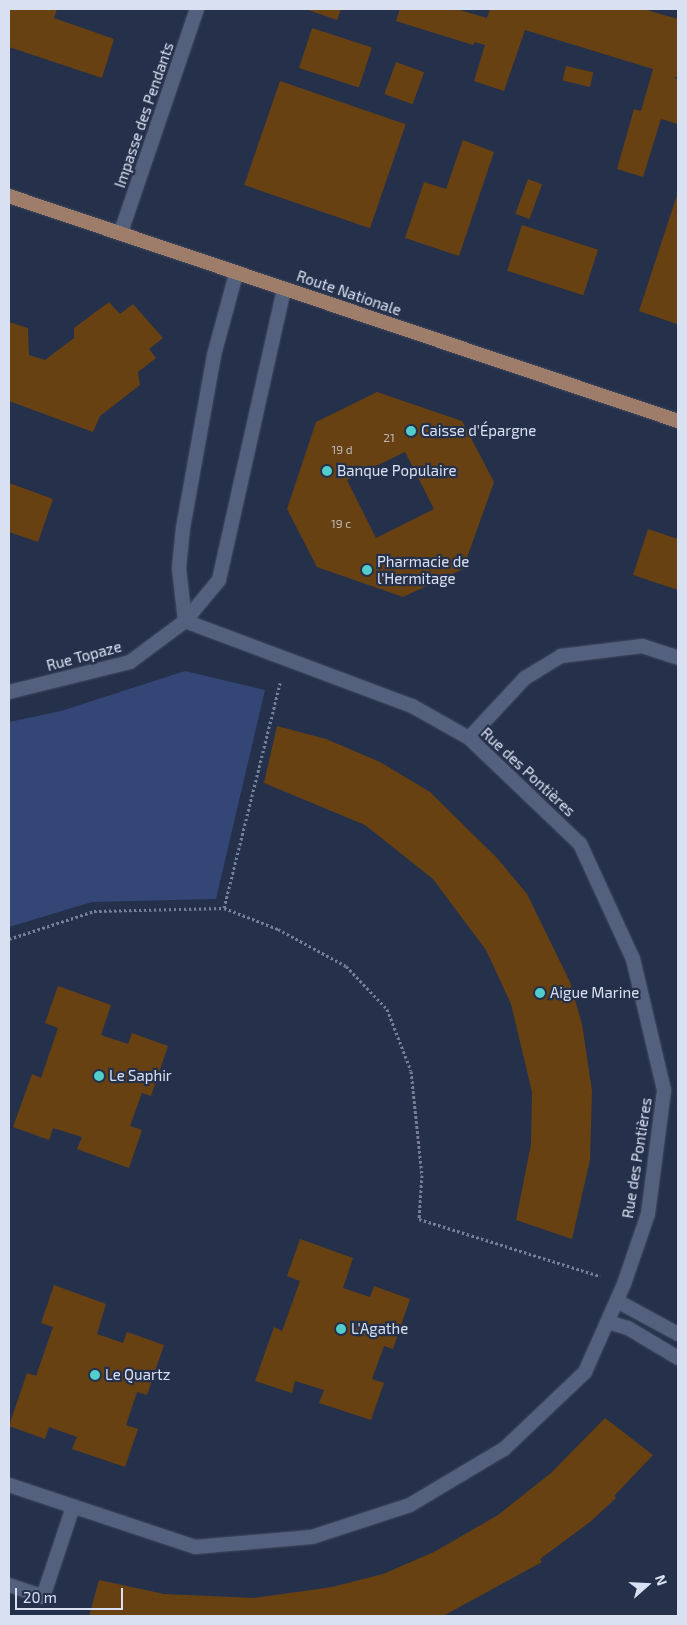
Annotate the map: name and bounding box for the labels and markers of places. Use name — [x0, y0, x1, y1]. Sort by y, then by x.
place label: Caisse d'Épargne — [421, 422, 536, 440]
marker: Caisse d'Épargne — [405, 425, 417, 437]
place label: Banque Populaire — [337, 462, 457, 480]
marker: Banque Populaire — [321, 465, 333, 477]
place label: Pharmacie de l'Hermitage — [377, 552, 469, 587]
marker: Pharmacie de l'Hermitage — [361, 564, 373, 576]
place label: Aigue Marine — [550, 984, 639, 1002]
marker: Aigue Marine — [534, 987, 546, 999]
place label: Le Saphir — [109, 1067, 172, 1085]
marker: Le Saphir — [93, 1070, 105, 1082]
place label: L'Agathe — [351, 1320, 408, 1338]
marker: L'Agathe — [335, 1323, 347, 1335]
place label: Le Quartz — [105, 1366, 170, 1384]
marker: Le Quartz — [89, 1369, 101, 1381]

